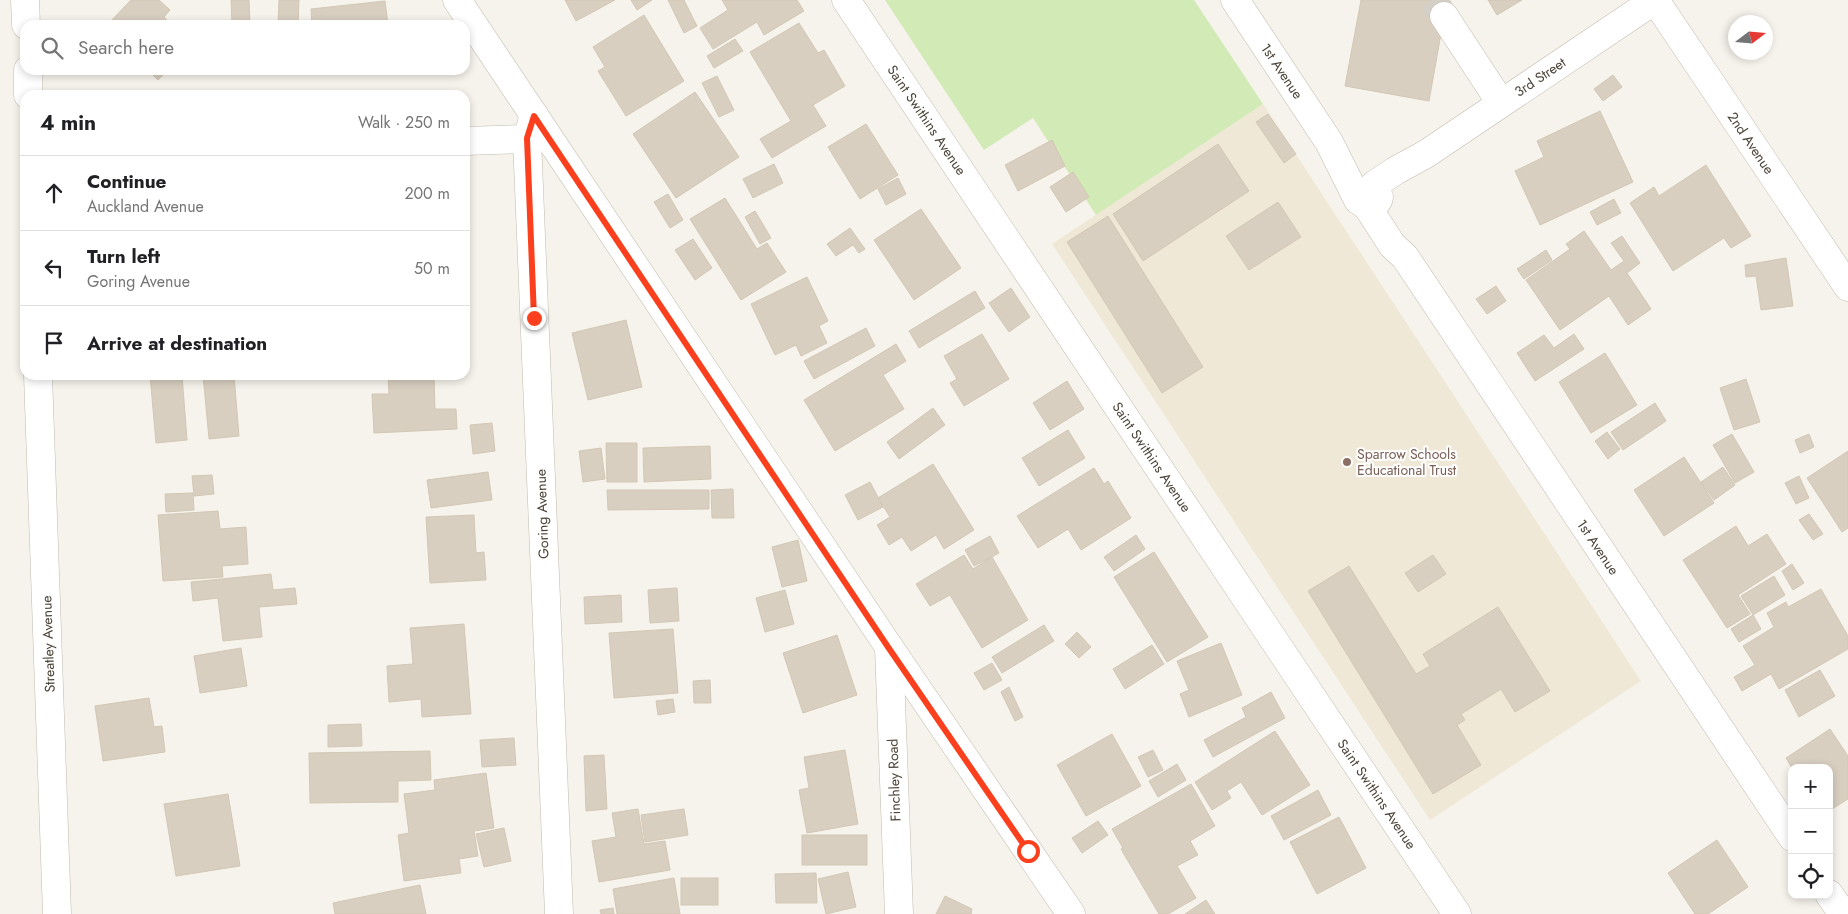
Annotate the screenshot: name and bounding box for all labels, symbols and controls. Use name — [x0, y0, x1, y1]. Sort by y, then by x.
north arrow — [1728, 15, 1773, 60]
search box — [20, 20, 470, 75]
icon: search — [38, 34, 66, 62]
text: Search here — [78, 34, 174, 61]
street label: 1st Avenue — [1256, 39, 1308, 103]
street label: 3rd Street — [1510, 52, 1570, 102]
street label: Saint Swithins Avenue — [883, 61, 971, 179]
text: 4 min — [40, 108, 96, 138]
street label: 2nd Avenue — [1723, 108, 1779, 178]
text: Walk · 250 m — [358, 111, 450, 134]
text: Continue — [87, 168, 166, 195]
icon: ahead — [40, 179, 68, 207]
text: 200 m — [404, 182, 450, 205]
text: Auckland Avenue — [87, 195, 204, 218]
text: Turn left — [87, 243, 160, 270]
icon: left — [40, 254, 68, 282]
text: 50 m — [414, 257, 450, 280]
text: Goring Avenue — [87, 270, 190, 293]
route end — [523, 307, 546, 330]
icon: arrive — [40, 329, 68, 357]
text: Arrive at destination — [87, 330, 267, 357]
street label: Saint Swithins Avenue — [1108, 398, 1196, 516]
place label: Sparrow Schools Educational Trust — [1357, 444, 1457, 480]
marker: Sparrow Schools Educational Trust — [1341, 456, 1353, 468]
street label: Goring Avenue — [530, 469, 554, 559]
street label: 1st Avenue — [1572, 515, 1624, 579]
street label: Streatley Avenue — [36, 595, 60, 693]
street label: Saint Swithins Avenue — [1333, 735, 1421, 853]
street label: Finchley Road — [883, 738, 905, 822]
map controls — [1788, 764, 1833, 899]
button: + — [1788, 764, 1833, 809]
button: − — [1788, 809, 1833, 854]
route start — [1017, 840, 1040, 863]
button: locate — [1788, 854, 1833, 899]

